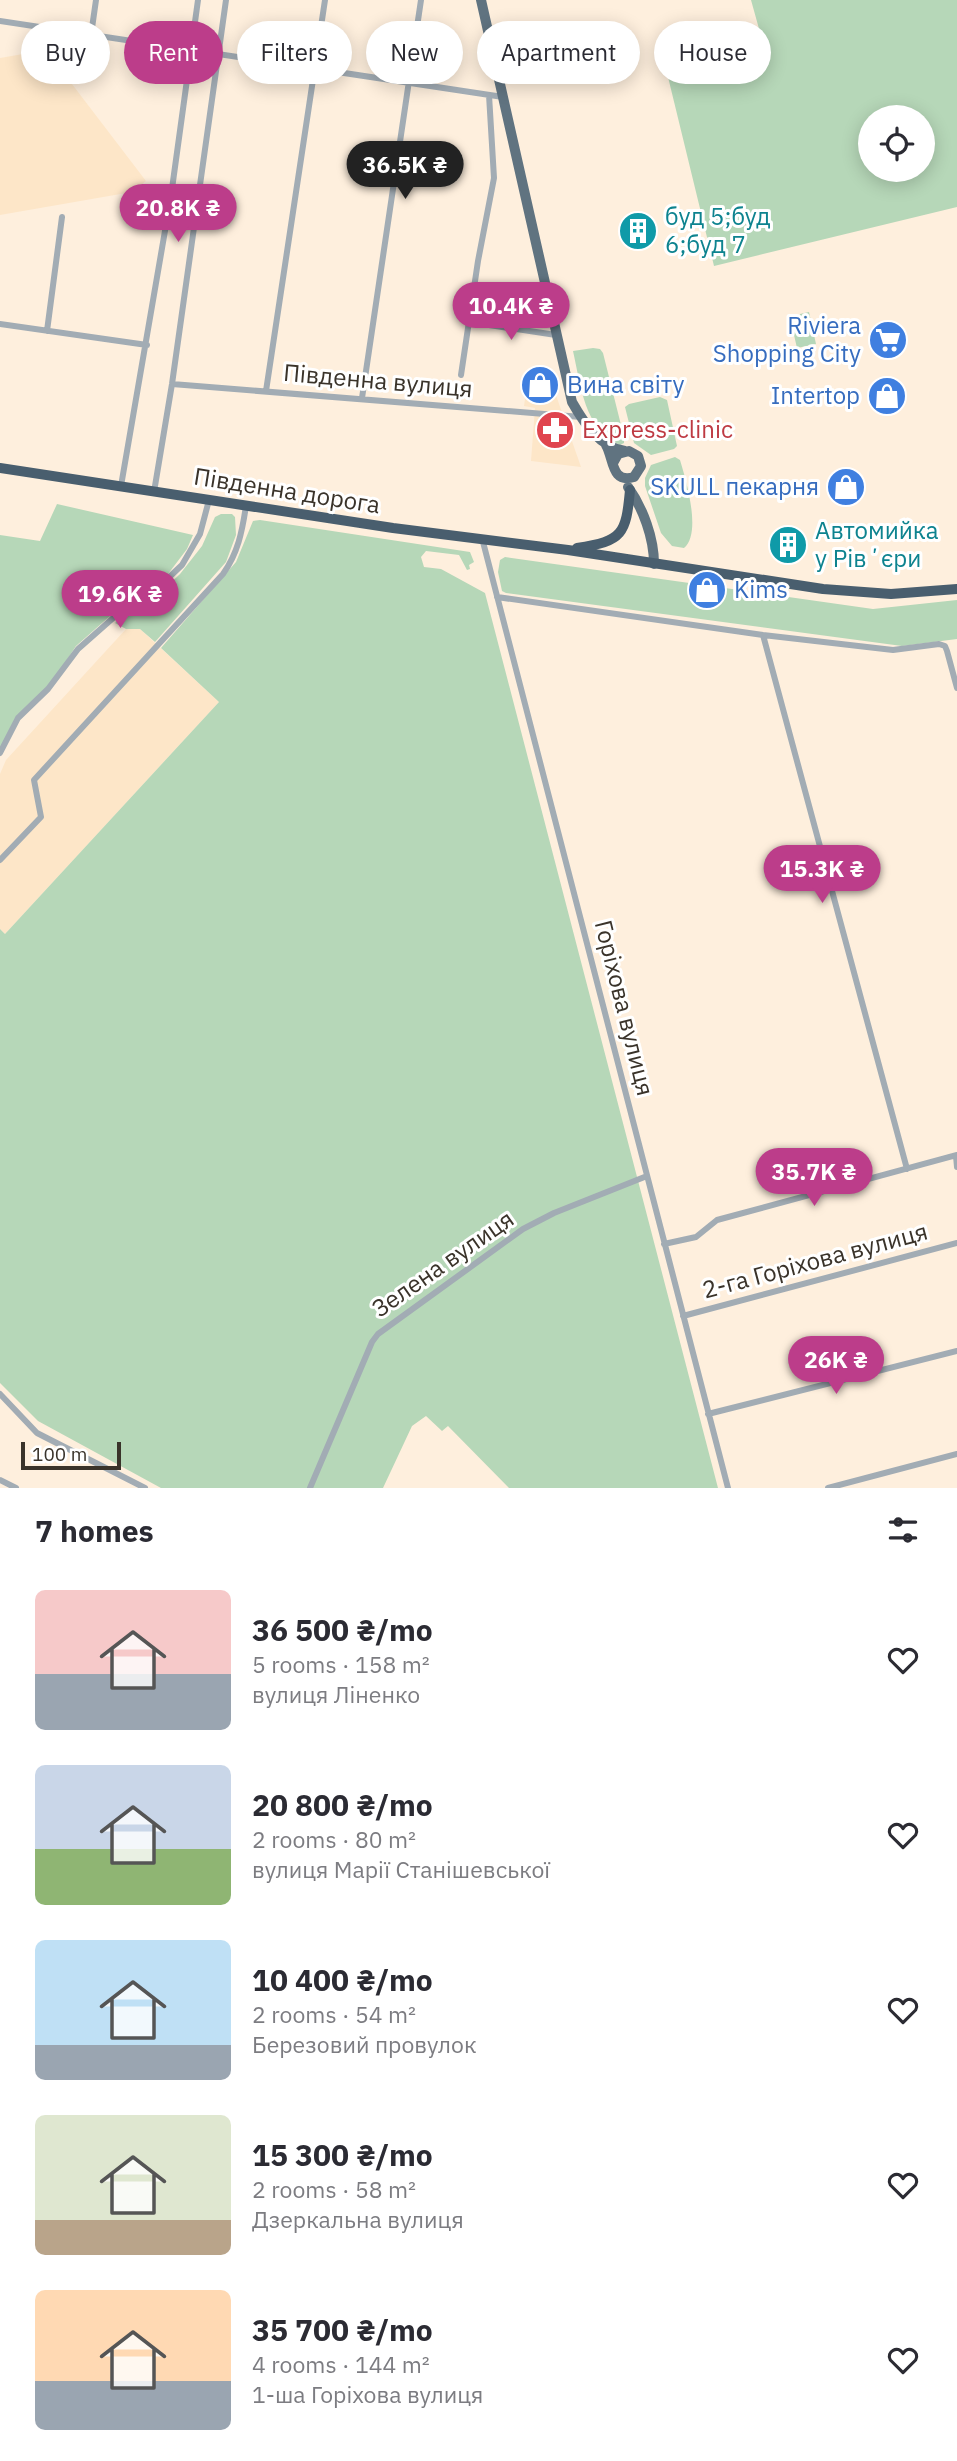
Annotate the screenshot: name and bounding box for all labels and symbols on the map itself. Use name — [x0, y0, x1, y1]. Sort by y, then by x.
pin: 36.5K ₴ — [340, 142, 470, 201]
pin: 20.8K ₴ — [113, 184, 243, 244]
place label: буд 5;буд 6;буд 7 — [665, 200, 771, 260]
building icon: буд 5;буд 6;буд 7 — [617, 210, 659, 252]
pin: 10.4K ₴ — [446, 282, 576, 342]
place label: Riviera Shopping City — [713, 309, 861, 369]
supermarket icon: Riviera Shopping City — [867, 319, 909, 361]
street label: Південна вулиця — [282, 356, 474, 404]
shop icon: Вина світу — [519, 364, 561, 406]
place label: Вина світу — [567, 368, 684, 400]
shop icon: Intertop — [866, 375, 908, 417]
place label: Intertop — [771, 379, 860, 411]
pharmacy icon: Express-clinic — [534, 409, 576, 451]
place label: Express-clinic — [582, 413, 733, 445]
street label: Південна дорога — [192, 459, 383, 521]
shop icon: SKULL пекарня — [825, 466, 867, 508]
place label: SKULL пекарня — [650, 470, 819, 502]
place label: Автомийка у Рівʼєри — [815, 514, 939, 574]
building icon: Автомийка у Рівʼєри — [767, 524, 809, 566]
shop icon: Kims — [686, 569, 728, 611]
pin: 19.6K ₴ — [55, 570, 185, 630]
place label: Kims — [734, 573, 788, 605]
pin: 15.3K ₴ — [757, 846, 887, 905]
street label: Горіхова вулиця — [588, 917, 662, 1099]
pin: 35.7K ₴ — [749, 1148, 879, 1208]
street label: Зелена вулиця — [365, 1202, 520, 1324]
street label: 2-га Горіхова вулиця — [698, 1215, 931, 1306]
pin: 26K ₴ — [787, 1336, 885, 1396]
scale bar — [21, 1439, 121, 1471]

